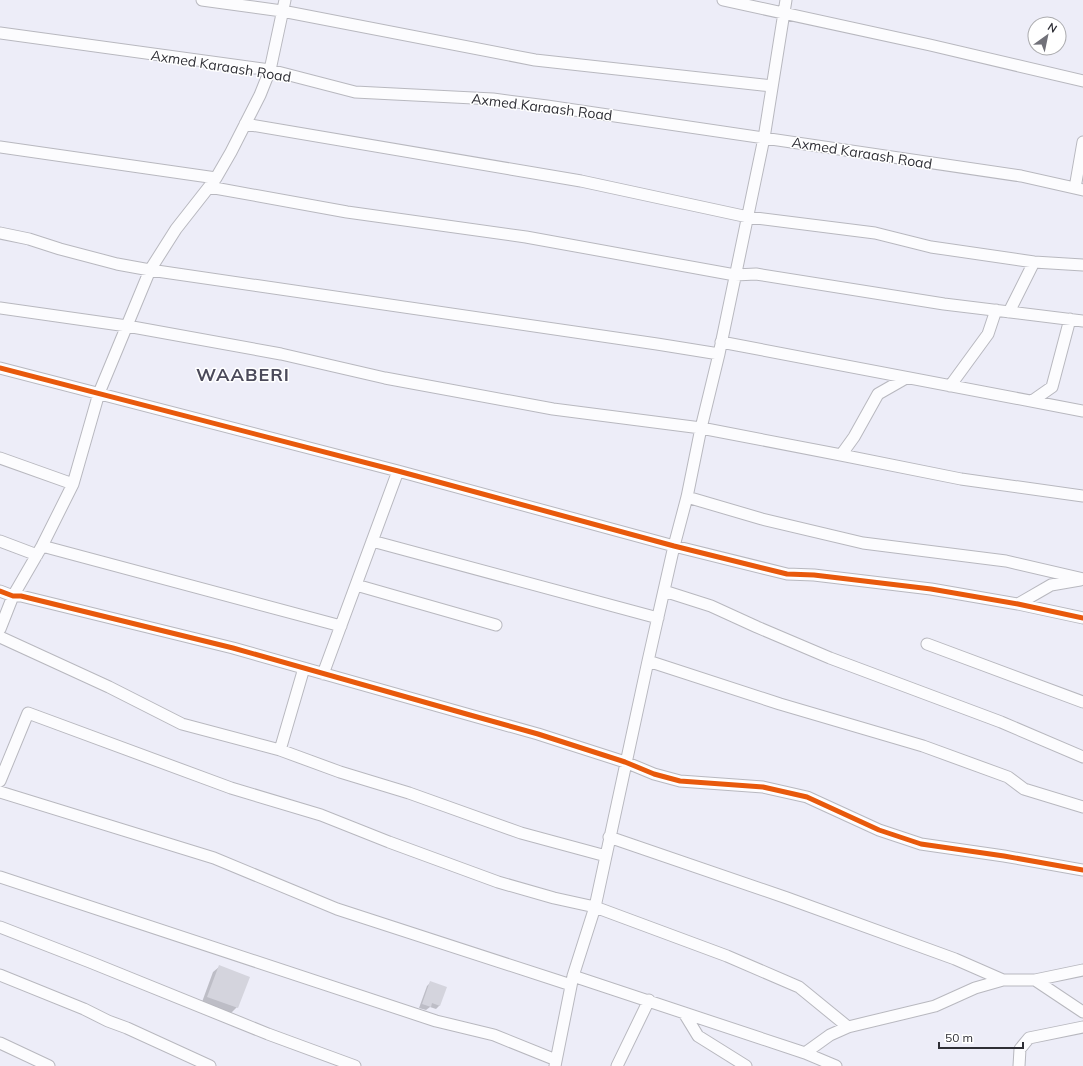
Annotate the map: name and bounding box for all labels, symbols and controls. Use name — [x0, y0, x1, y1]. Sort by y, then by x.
north arrow — [1027, 16, 1067, 56]
text: N — [1045, 19, 1060, 36]
street label: Axmed Karaash Road — [150, 46, 292, 86]
street label: Axmed Karaash Road — [471, 89, 613, 125]
street label: Axmed Karaash Road — [791, 133, 933, 173]
district label: WAABERI — [196, 363, 290, 386]
scale bar — [939, 1024, 1023, 1050]
text: 50 m — [945, 1030, 973, 1045]

